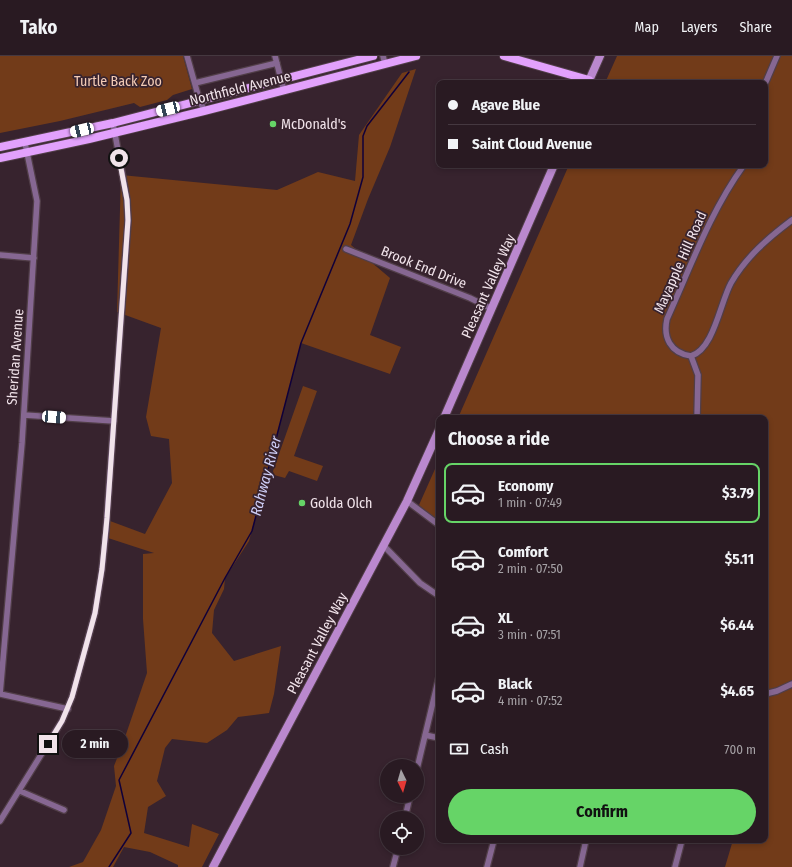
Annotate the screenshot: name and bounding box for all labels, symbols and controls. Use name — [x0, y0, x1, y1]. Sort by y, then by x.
text: Tako — [20, 16, 57, 39]
text: Map — [635, 19, 659, 36]
text: Layers — [681, 19, 717, 36]
text: Share — [739, 19, 772, 36]
street label: Northfield Avenue — [188, 68, 292, 109]
park label: Turtle Back Zoo — [74, 73, 162, 90]
text: Agave Blue — [472, 96, 540, 114]
car — [155, 100, 181, 118]
place label: McDonald's — [281, 116, 346, 133]
marker: McDonald's — [268, 119, 278, 129]
car — [69, 121, 95, 139]
text: Saint Cloud Avenue — [472, 135, 592, 153]
route start — [110, 149, 128, 167]
street label: Mayapple Hill Road — [650, 209, 711, 316]
street label: Pleasant Valley Way — [458, 231, 519, 341]
street label: Brook End Drive — [378, 243, 469, 292]
street label: Sheridan Avenue — [4, 308, 27, 406]
car — [42, 410, 66, 424]
text: Choose a ride — [448, 428, 550, 450]
water label: Rahway River — [247, 433, 285, 518]
icon: car — [450, 475, 486, 511]
text: Economy — [498, 477, 553, 495]
text: $3.79 — [722, 484, 754, 502]
place label: Golda Olch — [310, 495, 372, 512]
text: 1 min · 07:49 — [498, 495, 562, 510]
marker: Golda Olch — [297, 498, 307, 508]
icon: car — [450, 541, 486, 577]
text: Comfort — [498, 543, 549, 561]
text: $5.11 — [725, 550, 754, 568]
text: 2 min · 07:50 — [498, 561, 563, 576]
street label: Pleasant Valley Way — [284, 589, 352, 697]
icon: car — [450, 607, 486, 643]
text: XL — [498, 609, 513, 627]
text: $6.44 — [720, 616, 754, 634]
text: 3 min · 07:51 — [498, 627, 561, 642]
icon: car — [450, 673, 486, 709]
text: Black — [498, 675, 532, 693]
text: $4.65 — [720, 682, 754, 700]
text: 4 min · 07:52 — [498, 693, 563, 708]
callout: 2 min — [62, 730, 128, 758]
route end — [39, 735, 57, 753]
text: 2 min — [81, 736, 109, 751]
icon: cash — [448, 738, 470, 760]
text: Cash — [480, 740, 509, 758]
text: 700 m — [724, 742, 756, 757]
north arrow — [380, 759, 424, 803]
map controls — [380, 759, 424, 855]
button: Confirm — [448, 789, 756, 835]
button: locate — [380, 811, 424, 855]

